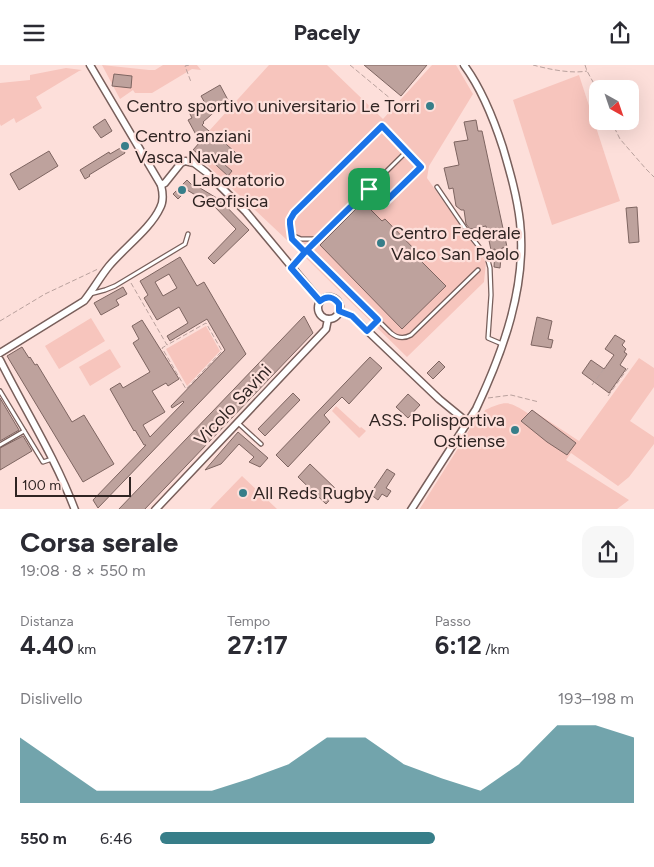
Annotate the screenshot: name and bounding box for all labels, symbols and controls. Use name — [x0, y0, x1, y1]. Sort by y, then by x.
icon: menu — [20, 19, 48, 47]
text: Pacely — [293, 19, 361, 46]
icon: share — [606, 19, 634, 47]
north arrow — [589, 80, 639, 130]
map controls — [589, 80, 639, 130]
place label: Centro sportivo universitario Le Torri — [127, 95, 420, 117]
marker: Centro sportivo universitario Le Torri — [424, 100, 436, 112]
place label: Centro anziani Vasca Navale — [135, 125, 251, 168]
marker: Centro anziani Vasca Navale — [119, 140, 131, 152]
pin — [348, 168, 390, 210]
place label: Laboratorio Geofisica — [192, 169, 285, 212]
icon: arrive — [355, 175, 383, 203]
marker: Laboratorio Geofisica — [176, 184, 188, 196]
place label: Centro Federale Valco San Paolo — [391, 222, 521, 265]
marker: Centro Federale Valco San Paolo — [375, 237, 387, 249]
street label: Vicolo Savini — [190, 360, 276, 450]
place label: ASS. Polisportiva Ostiense — [369, 409, 505, 452]
marker: ASS. Polisportiva Ostiense — [509, 424, 521, 436]
scale bar — [15, 475, 131, 498]
text: 100 m — [22, 477, 61, 494]
place label: All Reds Rugby — [253, 482, 374, 504]
marker: All Reds Rugby — [237, 487, 249, 499]
text: Corsa serale — [20, 525, 178, 559]
button: share — [582, 526, 634, 578]
text: 19:08 · 8 × 550 m — [20, 561, 146, 580]
text: Distanza — [20, 613, 74, 630]
text: Tempo — [227, 613, 270, 630]
text: Passo — [435, 613, 471, 630]
text: 4.40 — [20, 630, 74, 660]
text: 27:17 — [227, 630, 288, 660]
text: 6:12 — [435, 630, 482, 660]
text: km — [74, 641, 96, 658]
text: /km — [482, 641, 509, 658]
text: Dislivello — [20, 689, 83, 708]
text: 193–198 m — [558, 689, 634, 708]
text: 550 m — [20, 829, 67, 848]
text: 6:46 — [100, 829, 132, 848]

